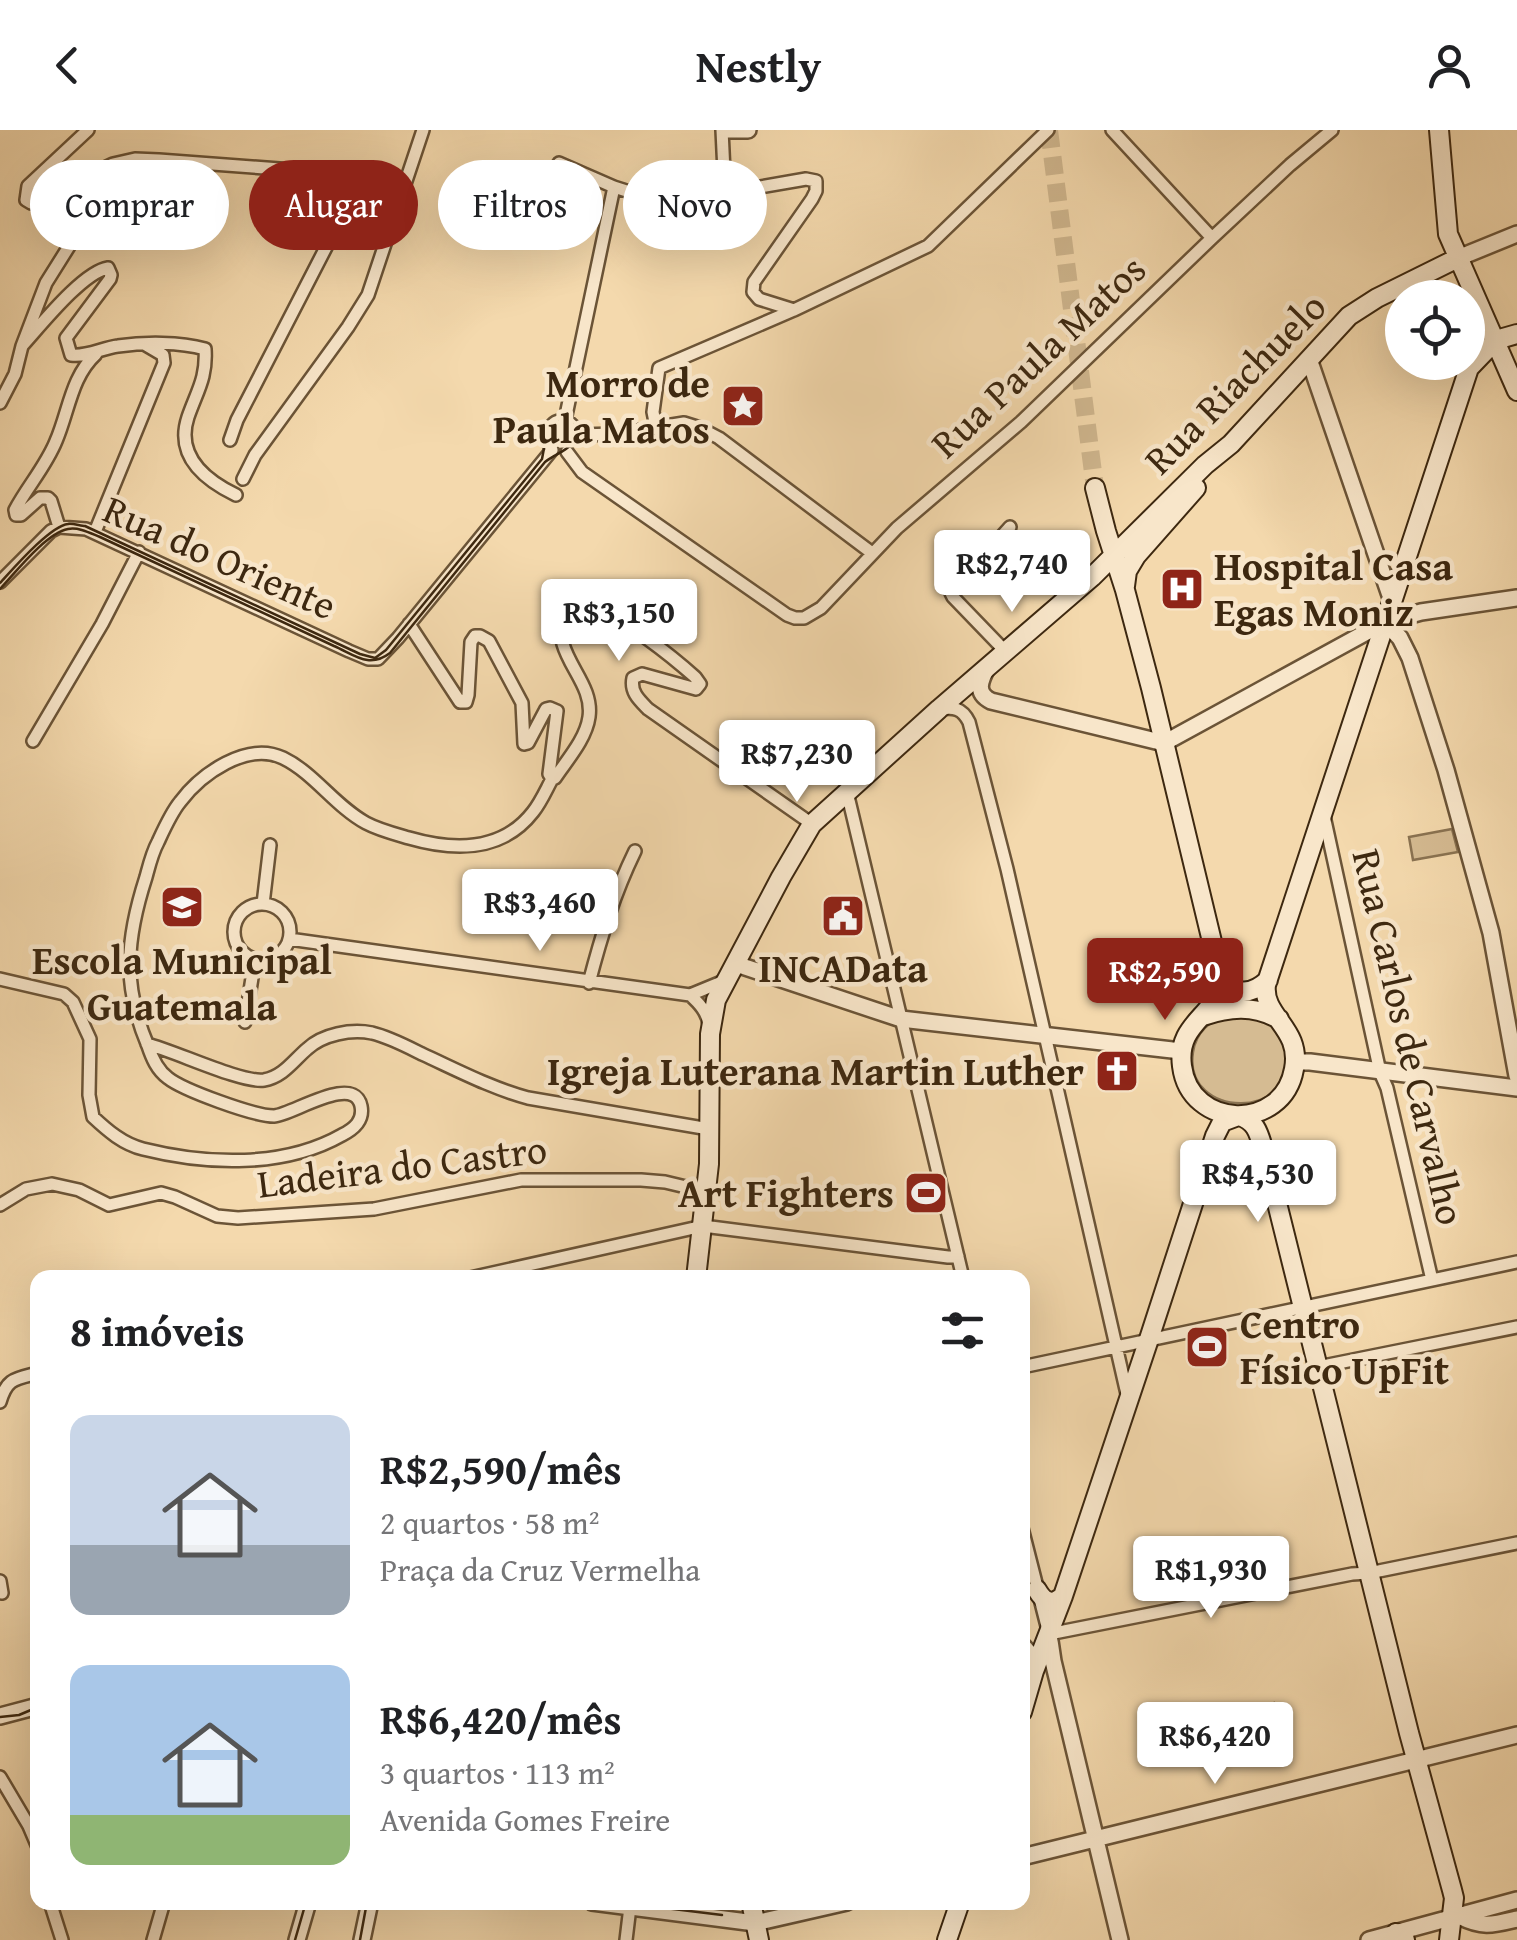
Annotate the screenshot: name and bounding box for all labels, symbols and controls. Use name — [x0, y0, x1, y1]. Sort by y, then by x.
text: Nestly — [696, 33, 821, 98]
icon: back — [40, 38, 95, 93]
icon: person — [1422, 38, 1477, 93]
chip: Comprar — [30, 160, 229, 250]
chip: Alugar — [249, 160, 418, 250]
chip: Filtros — [438, 160, 603, 250]
chip: Novo — [623, 160, 767, 250]
street label: Rua Paula Matos — [917, 240, 1159, 471]
street label: Rua Riachuelo — [1130, 278, 1339, 487]
map controls — [1385, 280, 1485, 380]
button: locate — [1385, 280, 1485, 380]
place label: Morro de Paula Matos — [493, 353, 710, 458]
place icon: Morro de Paula Matos — [720, 383, 766, 429]
street label: Rua do Oriente — [94, 479, 346, 634]
pin: R$2,740 — [920, 530, 1104, 615]
place label: Hospital Casa Egas Moniz — [1214, 536, 1454, 641]
text: R$2,740 — [956, 539, 1068, 586]
hospital icon: Hospital Casa Egas Moniz — [1159, 566, 1205, 612]
pin: R$3,150 — [527, 579, 711, 664]
text: R$3,150 — [563, 588, 675, 635]
pin: R$7,230 — [705, 720, 889, 805]
text: R$7,230 — [741, 729, 853, 776]
street label: Rua Carlos de Carvalho — [1338, 843, 1481, 1231]
pin: R$3,460 — [448, 869, 632, 954]
text: R$3,460 — [484, 878, 596, 925]
school or university icon: Escola Municipal Guatemala — [159, 884, 205, 930]
public building icon: INCAData — [820, 893, 866, 939]
place label: Escola Municipal Guatemala — [32, 930, 332, 1035]
place label: INCAData — [758, 938, 928, 997]
pin: R$2,590 — [1073, 938, 1257, 1023]
text: R$2,590 — [1109, 947, 1221, 994]
place label: Igreja Luterana Martin Luther — [547, 1041, 1084, 1100]
church icon: Igreja Luterana Martin Luther — [1094, 1048, 1140, 1094]
street label: Ladeira do Castro — [254, 1118, 550, 1213]
pin: R$4,530 — [1166, 1140, 1350, 1225]
text: R$4,530 — [1202, 1149, 1314, 1196]
place label: Art Fighters — [678, 1163, 894, 1222]
sports icon: Art Fighters — [903, 1170, 949, 1216]
place label: Centro Físico UpFit — [1240, 1294, 1449, 1399]
text: 8 imóveis — [70, 1300, 245, 1361]
icon: filters — [935, 1303, 990, 1358]
sports icon: Centro Físico UpFit — [1184, 1324, 1230, 1370]
text: R$2,590/mês — [380, 1438, 621, 1499]
icon: home — [150, 1455, 270, 1575]
text: 2 quartos · 58 m² — [380, 1499, 599, 1546]
pin: R$1,930 — [1119, 1536, 1303, 1621]
text: R$1,930 — [1155, 1545, 1267, 1592]
text: Praça da Cruz Vermelha — [380, 1546, 700, 1593]
text: R$6,420/mês — [380, 1688, 621, 1749]
pin: R$6,420 — [1123, 1702, 1307, 1787]
icon: home — [150, 1705, 270, 1825]
text: R$6,420 — [1159, 1711, 1271, 1758]
text: 3 quartos · 113 m² — [380, 1749, 615, 1796]
text: Avenida Gomes Freire — [380, 1796, 670, 1843]

